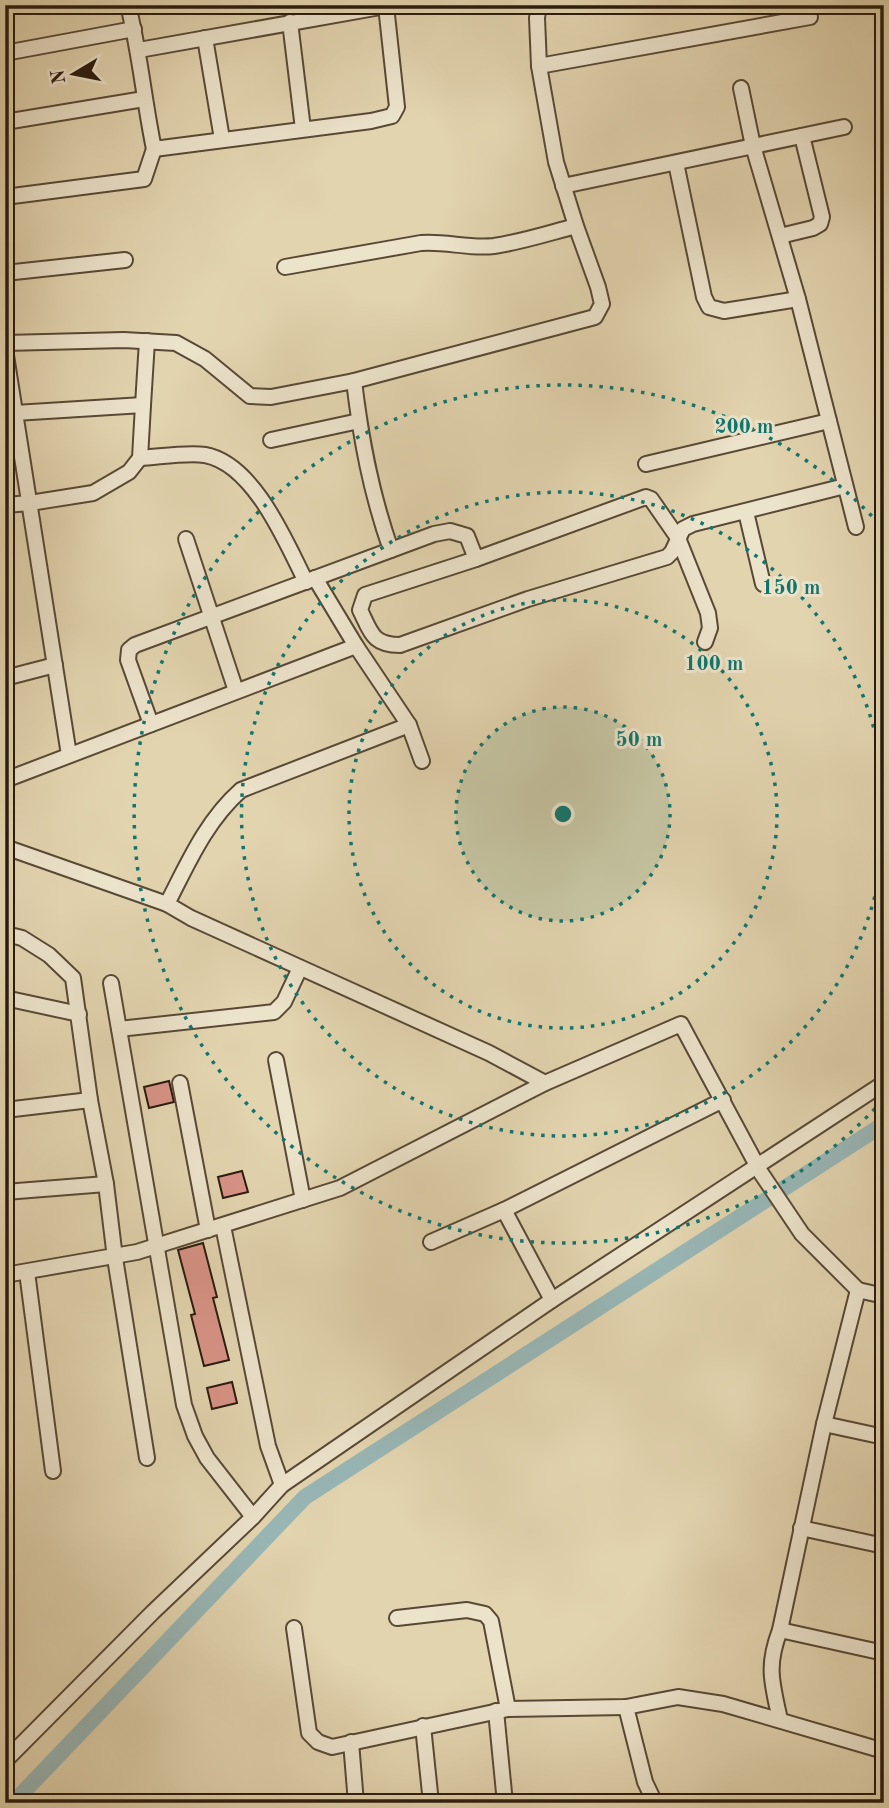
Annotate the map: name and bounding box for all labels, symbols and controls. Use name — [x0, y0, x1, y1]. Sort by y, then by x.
north arrow — [38, 38, 108, 108]
text: N — [49, 67, 70, 85]
text: 200 m — [714, 417, 774, 438]
text: 150 m — [761, 578, 821, 599]
text: 100 m — [684, 654, 744, 675]
text: 50 m — [615, 730, 663, 751]
centre of rings — [551, 802, 575, 826]

